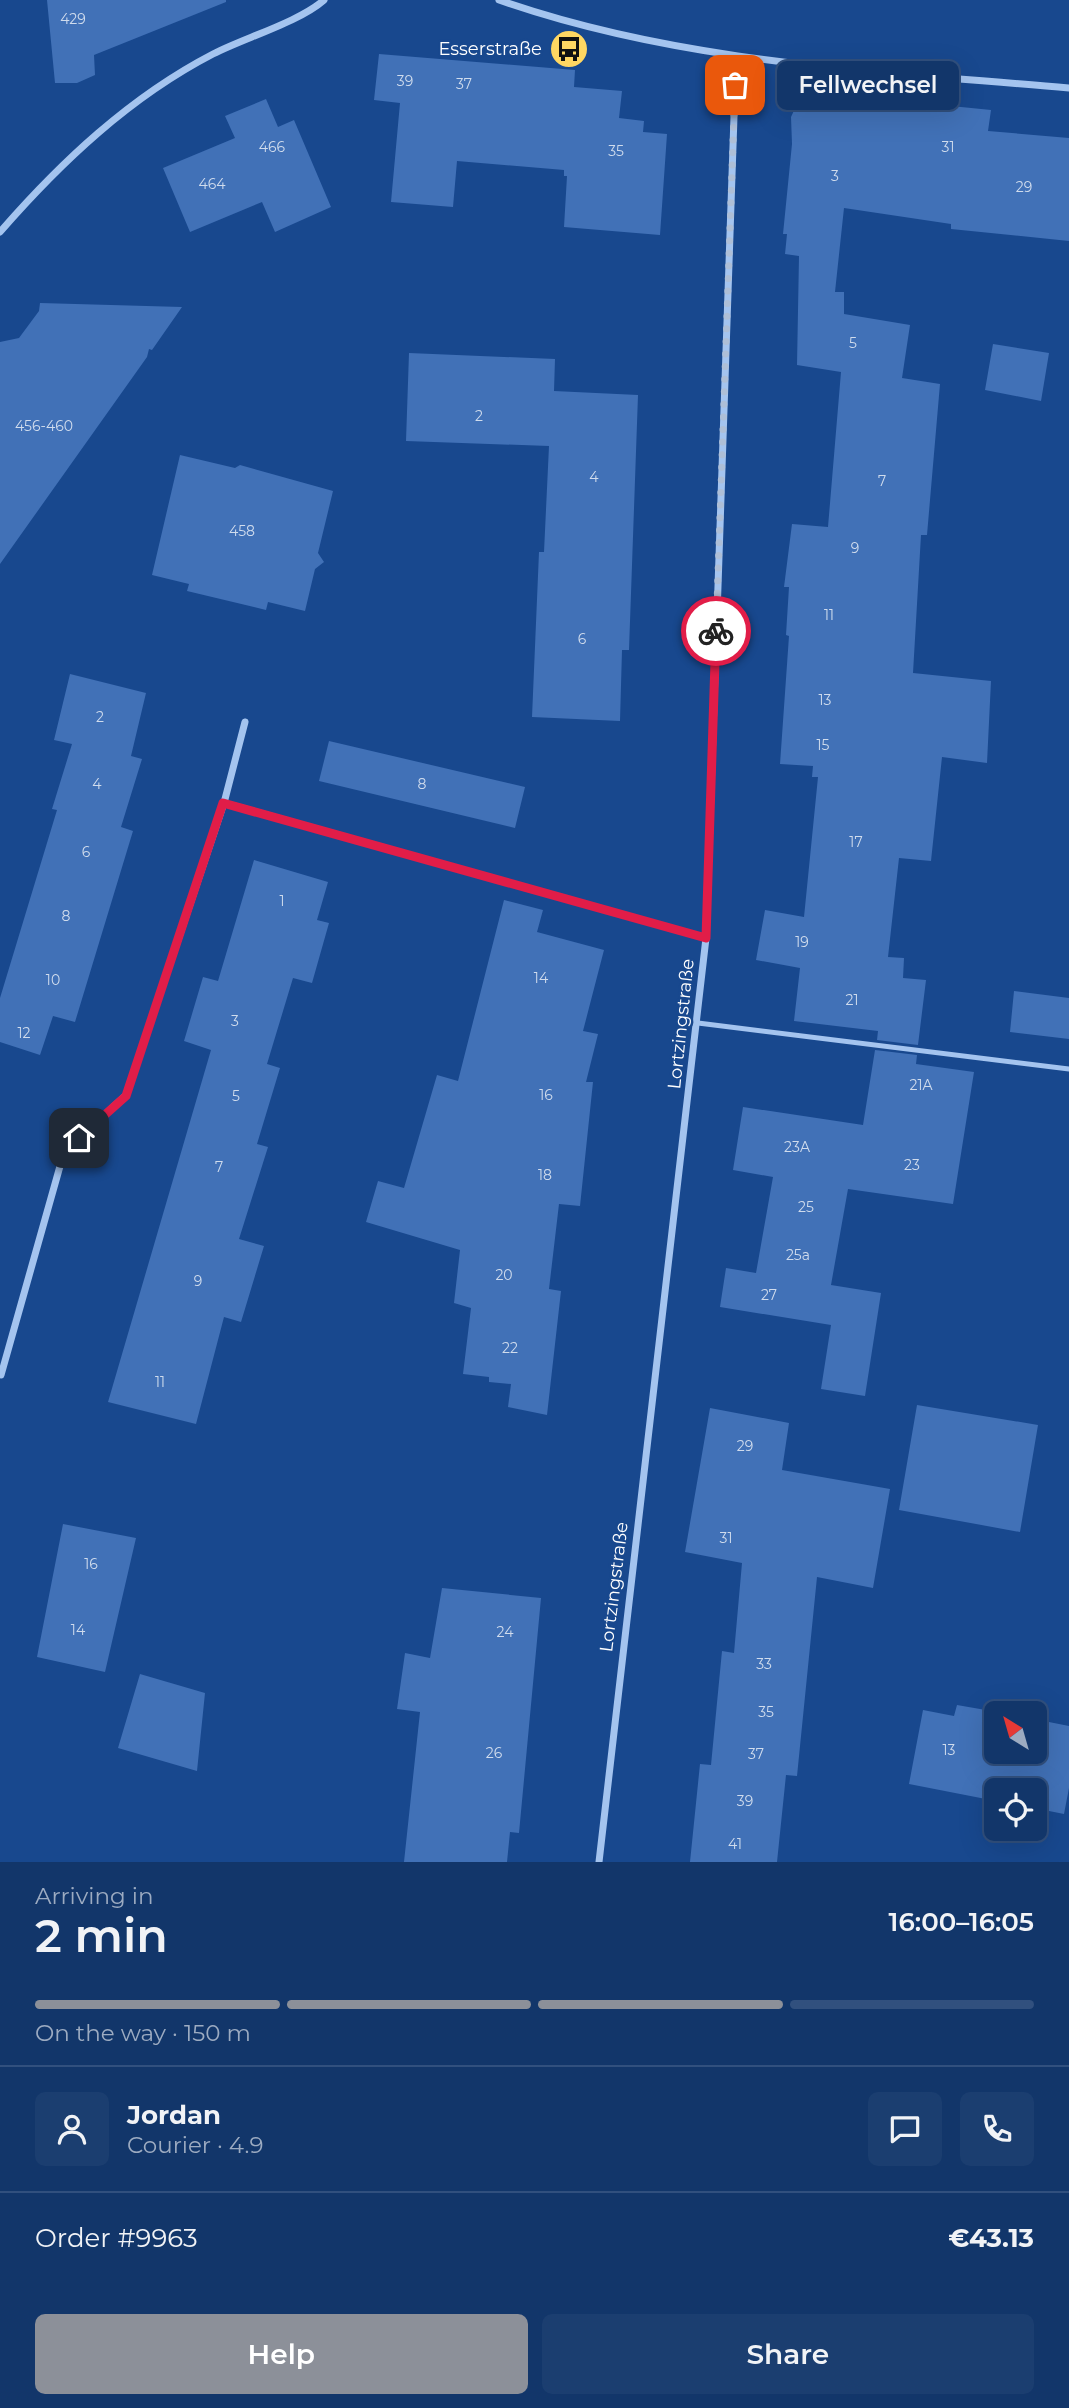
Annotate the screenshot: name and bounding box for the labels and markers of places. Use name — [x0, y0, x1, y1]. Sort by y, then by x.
bus stop icon: Esserstraße — [548, 28, 590, 70]
place label: Esserstraße — [438, 38, 542, 60]
pin — [705, 55, 765, 115]
callout: Fellwechsel — [777, 60, 959, 110]
pin — [49, 1108, 109, 1168]

